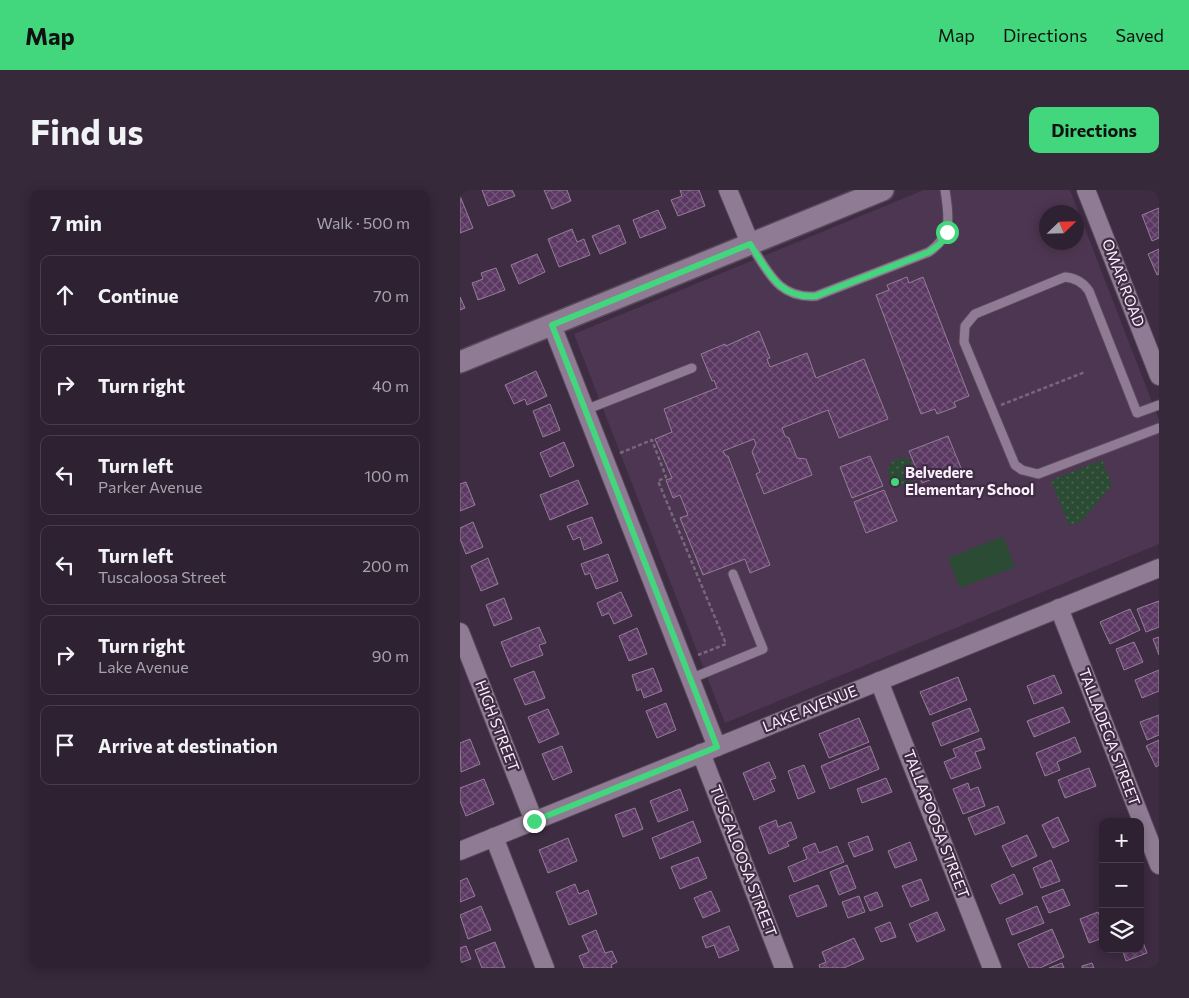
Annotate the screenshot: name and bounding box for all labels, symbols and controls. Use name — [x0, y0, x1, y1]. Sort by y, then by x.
text: Map — [25, 21, 75, 50]
text: Map — [938, 24, 975, 46]
text: Directions — [1003, 24, 1087, 46]
text: Saved — [1115, 24, 1164, 46]
button: Directions — [1029, 107, 1159, 153]
text: Find us — [30, 109, 144, 152]
north arrow — [1039, 205, 1084, 250]
text: 7 min — [50, 210, 102, 235]
text: Walk · 500 m — [316, 213, 410, 232]
route start — [936, 221, 959, 244]
street label: OMAR ROAD — [1099, 236, 1149, 329]
icon: ahead — [51, 281, 79, 309]
text: Continue — [98, 284, 178, 307]
text: 70 m — [373, 286, 409, 305]
icon: right — [51, 371, 79, 399]
text: Turn right — [98, 374, 185, 397]
text: 40 m — [372, 376, 409, 395]
text: Turn left — [98, 454, 173, 477]
icon: left — [51, 461, 79, 489]
place label: Belvedere Elementary School — [905, 463, 1034, 498]
text: 100 m — [364, 466, 409, 485]
marker: Belvedere Elementary School — [889, 476, 901, 488]
text: Parker Avenue — [98, 477, 202, 496]
text: Turn left — [98, 544, 173, 567]
icon: left — [51, 551, 79, 579]
text: 200 m — [362, 556, 409, 575]
text: Tuscaloosa Street — [98, 567, 226, 586]
text: Turn right — [98, 634, 185, 657]
icon: right — [51, 641, 79, 669]
text: 90 m — [372, 646, 409, 665]
text: Lake Avenue — [98, 657, 189, 676]
street label: TALLADEGA STREET — [1075, 665, 1145, 808]
street label: HIGH STREET — [472, 677, 524, 774]
street label: LAKE AVENUE — [760, 681, 860, 735]
icon: arrive — [51, 731, 79, 759]
text: Arrive at destination — [98, 734, 278, 757]
street label: TALLAPOOSA STREET — [900, 747, 974, 901]
street label: TUSCALOOSA STREET — [707, 782, 781, 939]
route end — [523, 810, 546, 833]
map controls — [1099, 818, 1144, 953]
button: + — [1099, 818, 1144, 863]
button: − — [1099, 863, 1144, 908]
button: layers — [1099, 908, 1144, 953]

